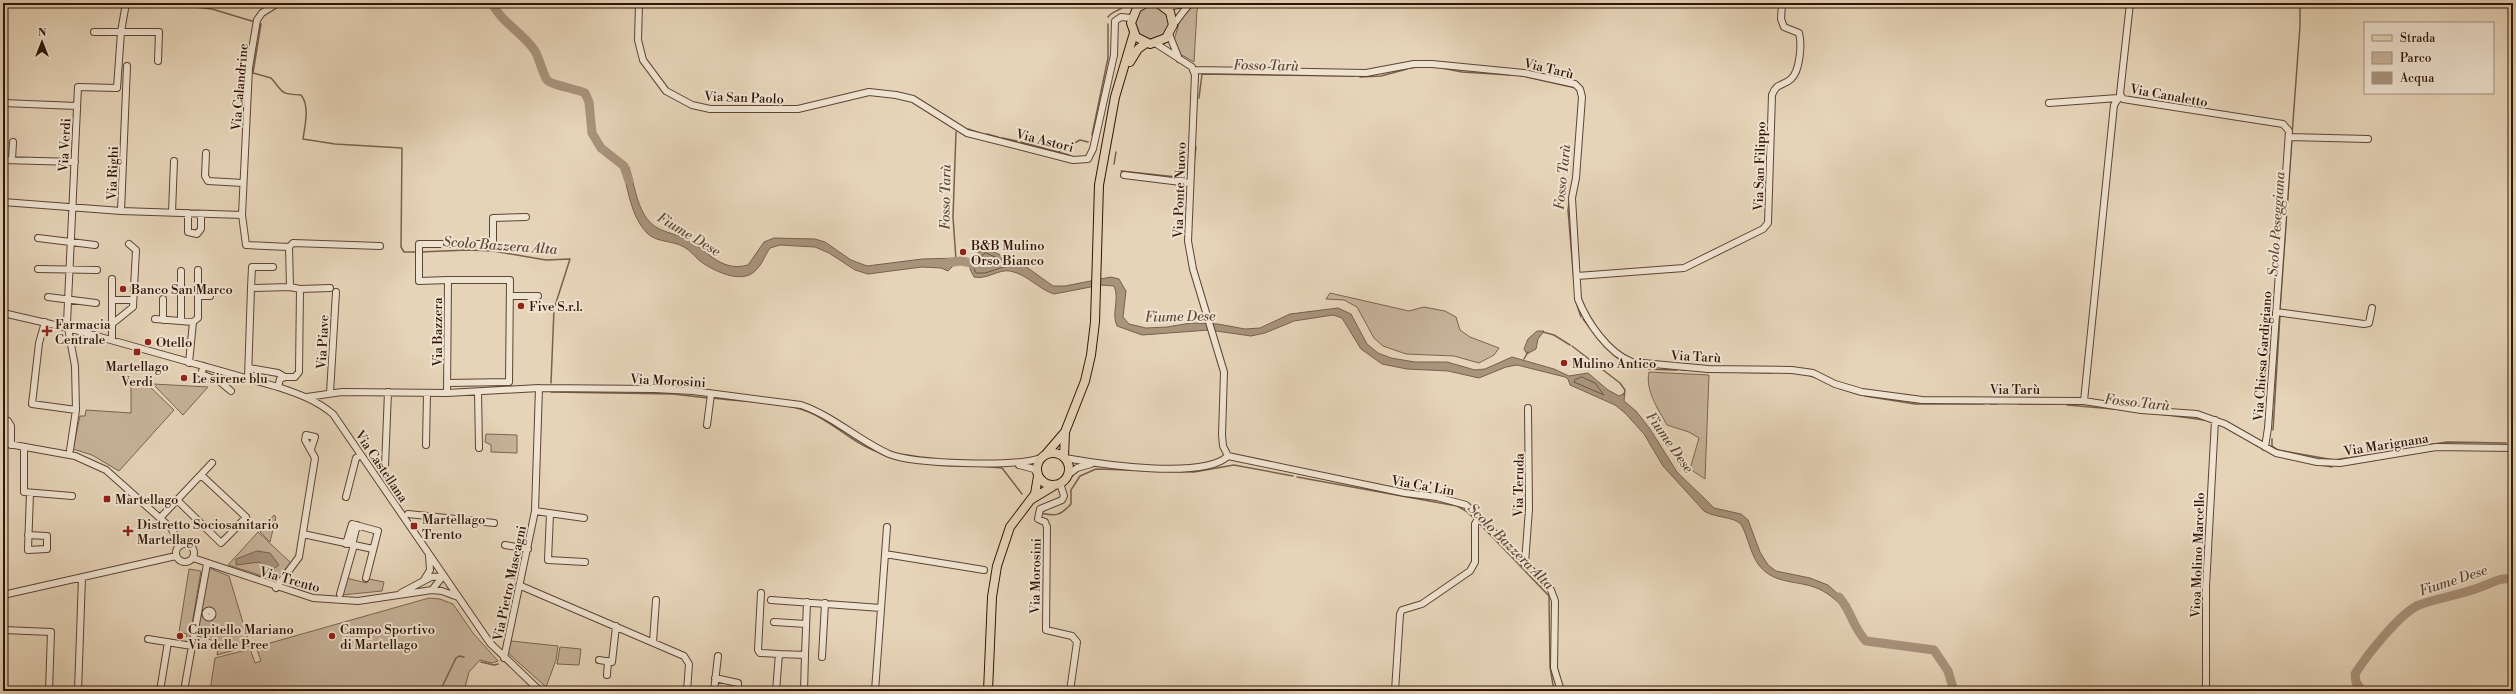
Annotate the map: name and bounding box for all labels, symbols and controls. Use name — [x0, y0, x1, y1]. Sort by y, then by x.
north arrow — [22, 22, 62, 62]
legend — [2364, 22, 2494, 94]
text: N — [38, 26, 47, 40]
text: Strada — [2400, 31, 2436, 46]
street label: Via Calandrine — [228, 42, 252, 132]
text: Parco — [2400, 51, 2432, 66]
street label: Via Tarù — [1521, 55, 1576, 83]
water label: Fosso Tarù — [1233, 56, 1299, 76]
text: Acqua — [2399, 71, 2435, 86]
street label: Via Canaletto — [2128, 81, 2209, 111]
street label: Via San Paolo — [703, 89, 784, 107]
street label: Via Verdi — [56, 118, 74, 173]
street label: Via San Filippo — [1750, 121, 1770, 212]
street label: Via Astori — [1013, 126, 1075, 156]
street label: Via Ponte Nuovo — [1170, 142, 1190, 239]
water label: Fosso Tarù — [1551, 143, 1575, 211]
street label: Via Righi — [104, 146, 122, 201]
water label: Fosso Tarù — [936, 164, 956, 230]
water label: Scolo Peseggiana — [2264, 171, 2290, 277]
water label: Fiume Dese — [654, 209, 724, 261]
water label: Scolo Bazzera Alta — [442, 233, 558, 259]
place label: B&B Mulino Orso Bianco — [970, 238, 1044, 269]
marker: B&B Mulino Orso Bianco — [958, 247, 968, 257]
place label: Banco San Marco — [130, 282, 233, 298]
marker: Banco San Marco — [118, 284, 128, 294]
street label: Via Chiesa Gardigiano — [2250, 290, 2276, 423]
street label: Via Bazzera — [430, 297, 446, 368]
place label: Five S.r.l. — [529, 299, 583, 315]
marker: Five S.r.l. — [516, 301, 526, 311]
water label: Fiume Dese — [1144, 307, 1216, 327]
street label: Via Piave — [314, 314, 332, 371]
place label: Farmacia Centrale — [55, 317, 111, 348]
marker: Farmacia Centrale — [42, 326, 52, 336]
place label: Otello — [156, 335, 192, 351]
marker: Otello — [143, 337, 153, 347]
marker: Martellago Verdi — [132, 347, 142, 357]
street label: Via Tarù — [1669, 348, 1722, 366]
place label: Mulino Antico — [1572, 356, 1656, 372]
marker: Mulino Antico — [1559, 358, 1569, 368]
place label: Martellago Verdi — [105, 359, 169, 390]
place label: Le sirene blu — [192, 371, 268, 387]
street label: Via Morosini — [629, 371, 706, 391]
marker: Le sirene blu — [179, 373, 189, 383]
street label: Via Tarù — [1989, 382, 2041, 398]
water label: Fosso Tarù — [2103, 391, 2171, 415]
water label: Fiume Dese — [1642, 408, 1697, 477]
street label: Via Castellana — [351, 427, 411, 506]
street label: Via Marignana — [2342, 430, 2430, 460]
street label: Via Teruda — [1510, 452, 1528, 518]
street label: Via Ca' Lin — [1389, 472, 1456, 499]
place label: Martellago — [115, 492, 178, 508]
street label: Vioa Molino Marcello — [2188, 492, 2208, 619]
marker: Martellago — [102, 494, 112, 504]
water label: Scolo Bazzera Alta — [1463, 500, 1557, 594]
place label: Martellago Trento — [422, 512, 485, 543]
place label: Distretto Sociosanitario Martellago — [137, 517, 279, 548]
marker: Martellago Trento — [409, 521, 419, 531]
street label: Via Pietro Mascagni — [490, 524, 530, 643]
marker: Distretto Sociosanitario Martellago — [122, 525, 134, 537]
street label: Via Morosini — [1027, 538, 1045, 615]
water label: Fiume Dese — [2417, 561, 2490, 600]
street label: Via Trento — [257, 563, 322, 596]
place label: Capitello Mariano Via delle Pree — [187, 622, 294, 653]
place label: Campo Sportivo di Martellago — [340, 622, 435, 653]
marker: Capitello Mariano Via delle Pree — [175, 631, 185, 641]
marker: Campo Sportivo di Martellago — [327, 631, 337, 641]

